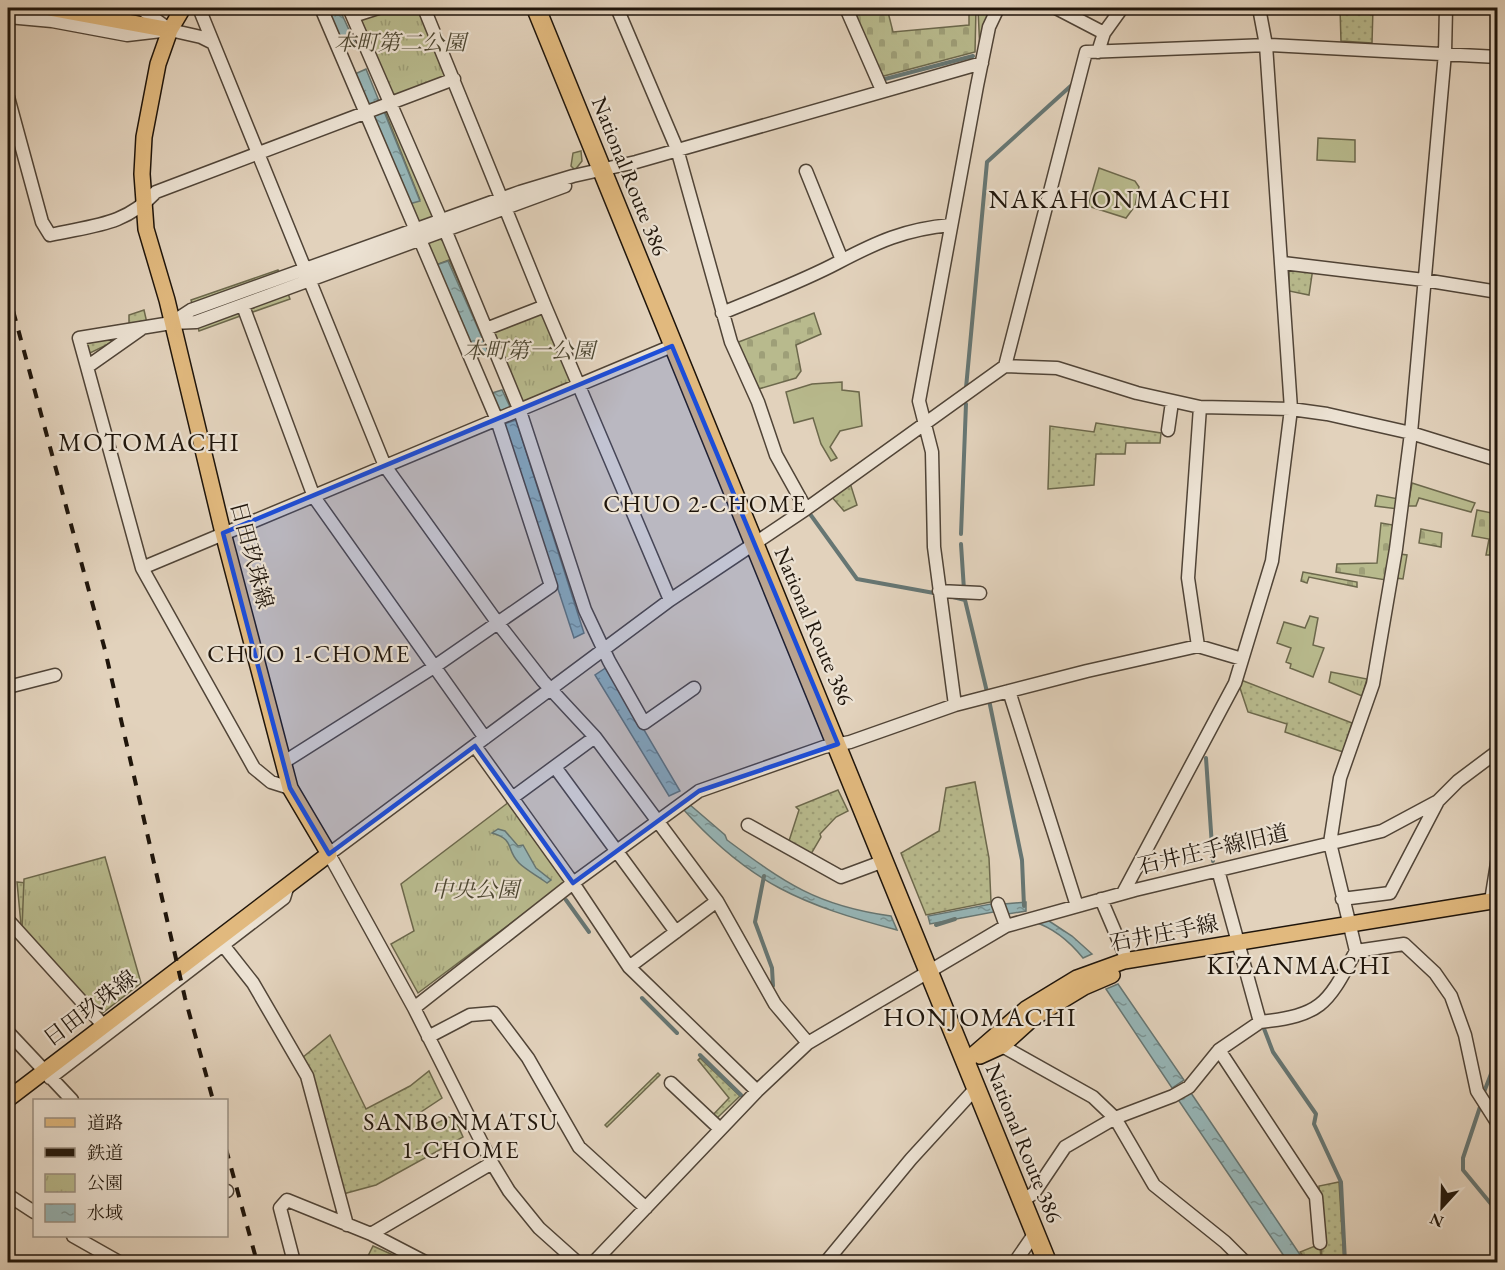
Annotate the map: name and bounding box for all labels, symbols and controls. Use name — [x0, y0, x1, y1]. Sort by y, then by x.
park label: 本町第二公園 — [334, 28, 469, 57]
street label: National Route 386 — [585, 92, 675, 260]
district label: NAKAHONMACHI — [989, 182, 1231, 216]
park label: 本町第一公園 — [463, 336, 598, 365]
district label: MOTOMACHI — [58, 425, 240, 459]
district label: CHUO 2-CHOME — [603, 488, 807, 519]
street label: 日田玖珠線 — [224, 498, 280, 612]
street label: National Route 386 — [768, 542, 861, 710]
district label: CHUO 1-CHOME — [207, 638, 411, 669]
street label: 石井庄手線旧道 — [1135, 818, 1291, 880]
park label: 中央公園 — [431, 875, 522, 904]
street label: 石井庄手線 — [1107, 908, 1221, 958]
district label: KIZANMACHI — [1207, 948, 1391, 982]
street label: 日田玖珠線 — [37, 963, 143, 1053]
district label: HONJOMACHI — [883, 1000, 1077, 1034]
street label: National Route 386 — [979, 1059, 1069, 1227]
legend — [33, 1099, 228, 1237]
district label: SANBONMATSU 1-CHOME — [363, 1106, 559, 1165]
text: 道路 — [87, 1111, 123, 1134]
text: 鉄道 — [87, 1141, 123, 1164]
text: 公園 — [87, 1171, 123, 1194]
north arrow — [1412, 1177, 1472, 1237]
text: 水域 — [87, 1201, 123, 1224]
text: N — [1427, 1208, 1447, 1233]

